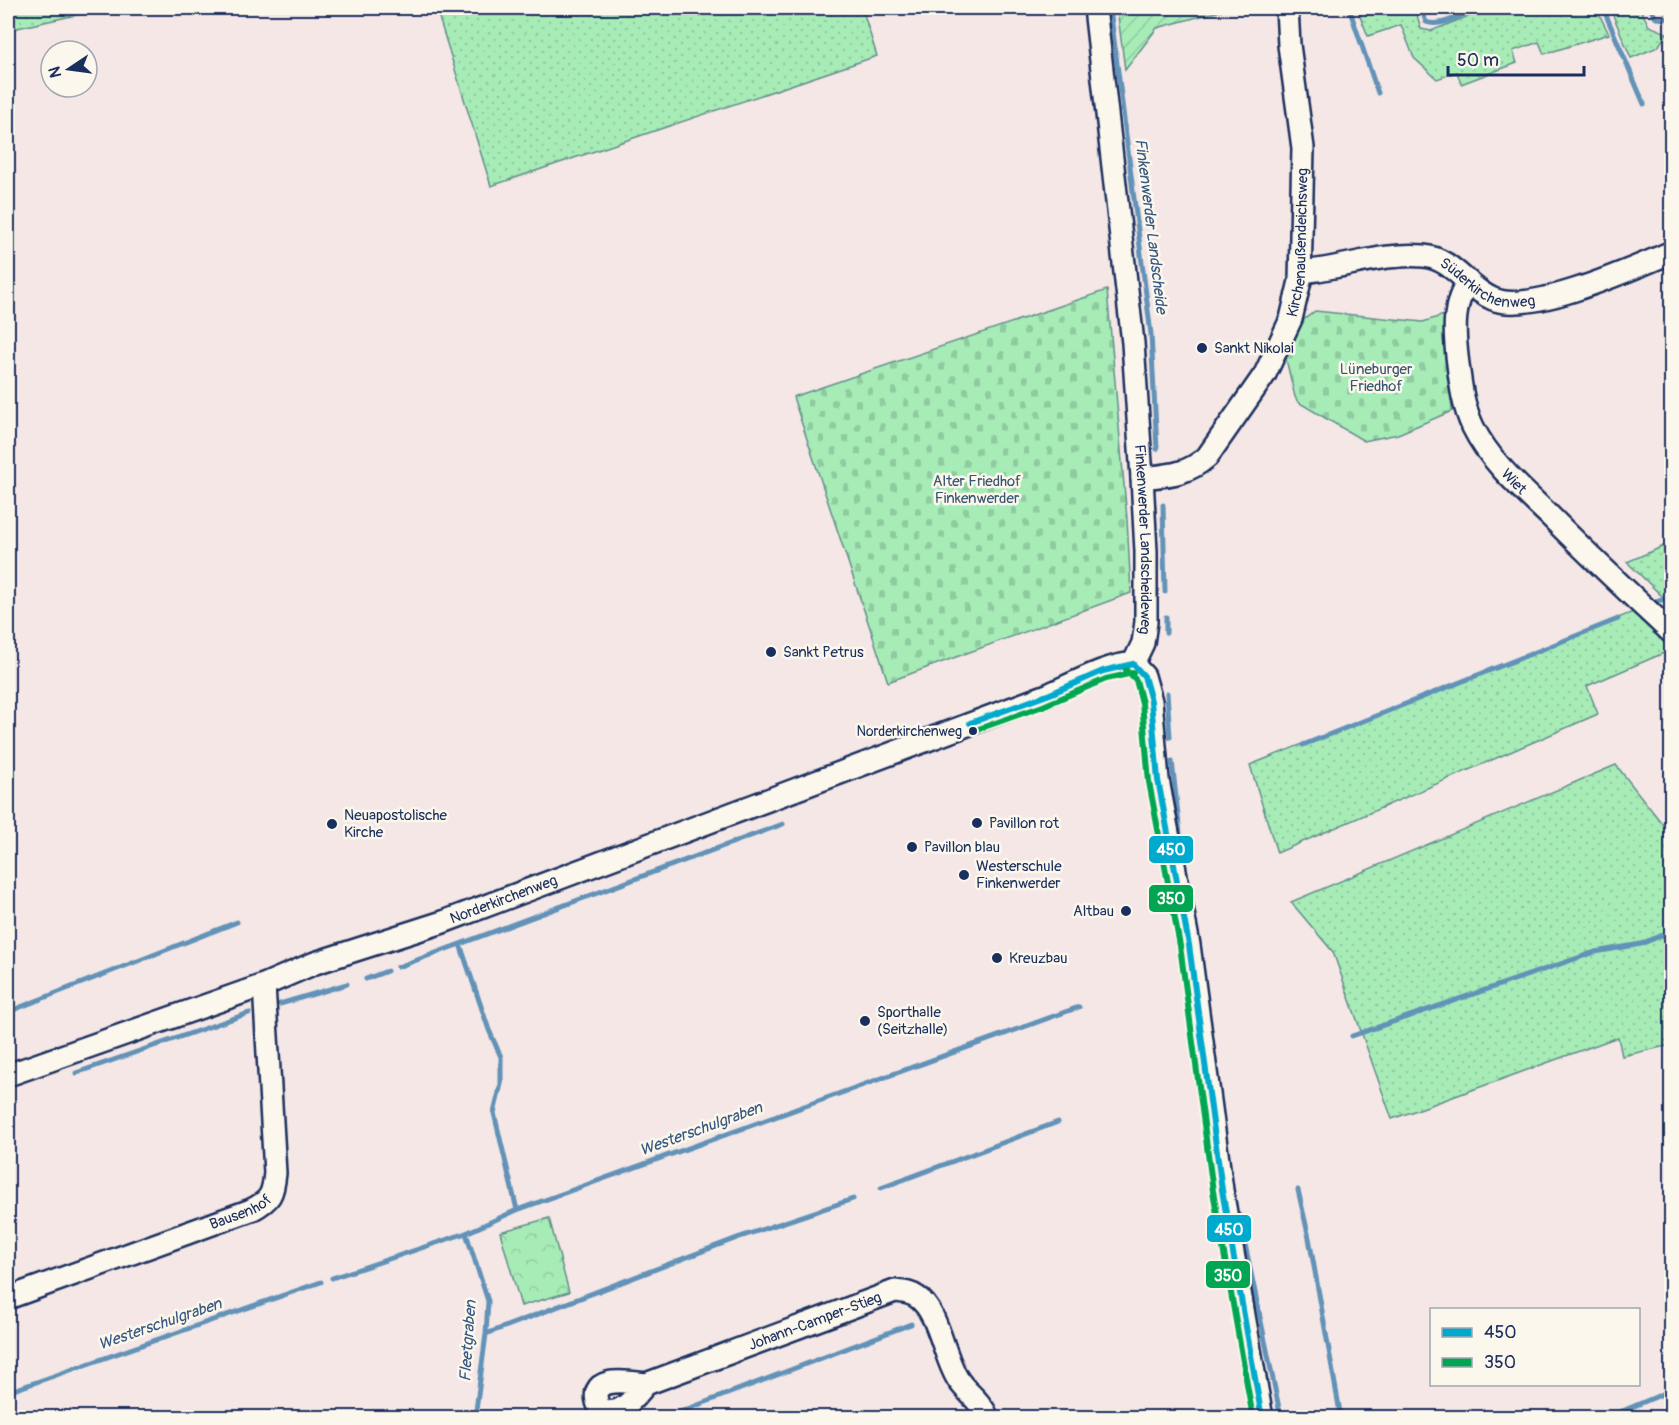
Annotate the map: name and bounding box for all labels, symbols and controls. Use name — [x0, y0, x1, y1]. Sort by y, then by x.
north arrow — [39, 39, 99, 99]
scale bar — [1448, 39, 1584, 77]
text: 50 m — [1457, 49, 1499, 72]
text: N — [44, 64, 66, 80]
water label: Finkenwerder Landscheide — [1130, 137, 1172, 317]
street label: Kirchenaußendeichsweg — [1282, 168, 1312, 319]
street label: Süderkirchenweg — [1437, 253, 1536, 312]
place label: Sankt Nikolai — [1214, 339, 1294, 358]
marker: Sankt Nikolai — [1195, 341, 1209, 355]
park label: Lüneburger Friedhof — [1340, 360, 1413, 396]
street label: Finkenwerder Landscheideweg — [1130, 444, 1156, 636]
street label: Wiet — [1497, 464, 1532, 499]
park label: Alter Friedhof Finkenwerder — [933, 472, 1021, 508]
place label: Sankt Petrus — [783, 643, 864, 662]
marker: Sankt Petrus — [764, 645, 778, 659]
place label: Norderkirchenweg — [856, 723, 962, 740]
marker: Norderkirchenweg — [967, 725, 979, 737]
place label: Neuapostolische Kirche — [344, 806, 448, 842]
place label: Pavillon rot — [989, 814, 1060, 833]
marker: Pavillon rot — [970, 816, 984, 830]
marker: Neuapostolische Kirche — [325, 817, 339, 831]
line badge: 450 — [1148, 835, 1194, 864]
place label: Pavillon blau — [924, 838, 1000, 857]
marker: Pavillon blau — [905, 840, 919, 854]
text: 450 — [1157, 840, 1186, 860]
place label: Westerschule Finkenwerder — [976, 857, 1062, 893]
marker: Westerschule Finkenwerder — [957, 868, 971, 882]
street label: Norderkirchenweg — [447, 870, 560, 928]
line badge: 350 — [1148, 884, 1194, 913]
text: 350 — [1157, 889, 1185, 909]
place label: Altbau — [1073, 902, 1114, 921]
marker: Altbau — [1119, 904, 1133, 918]
place label: Kreuzbau — [1009, 949, 1067, 968]
marker: Kreuzbau — [990, 951, 1004, 965]
place label: Sporthalle (Seitzhalle) — [877, 1003, 948, 1039]
marker: Sporthalle (Seitzhalle) — [858, 1014, 872, 1028]
water label: Westerschulgraben — [637, 1097, 766, 1160]
street label: Bausenhof — [207, 1190, 276, 1234]
line badge: 450 — [1206, 1214, 1252, 1243]
text: 450 — [1215, 1220, 1244, 1240]
line badge: 350 — [1205, 1260, 1251, 1289]
text: 350 — [1214, 1266, 1242, 1286]
street label: Johann-Camper-Stieg — [746, 1287, 884, 1354]
water label: Westerschulgraben — [96, 1293, 225, 1354]
water label: Fleetgraben — [455, 1299, 481, 1382]
legend — [1430, 1308, 1640, 1386]
text: 450 — [1484, 1321, 1517, 1344]
text: 350 — [1484, 1351, 1516, 1374]

